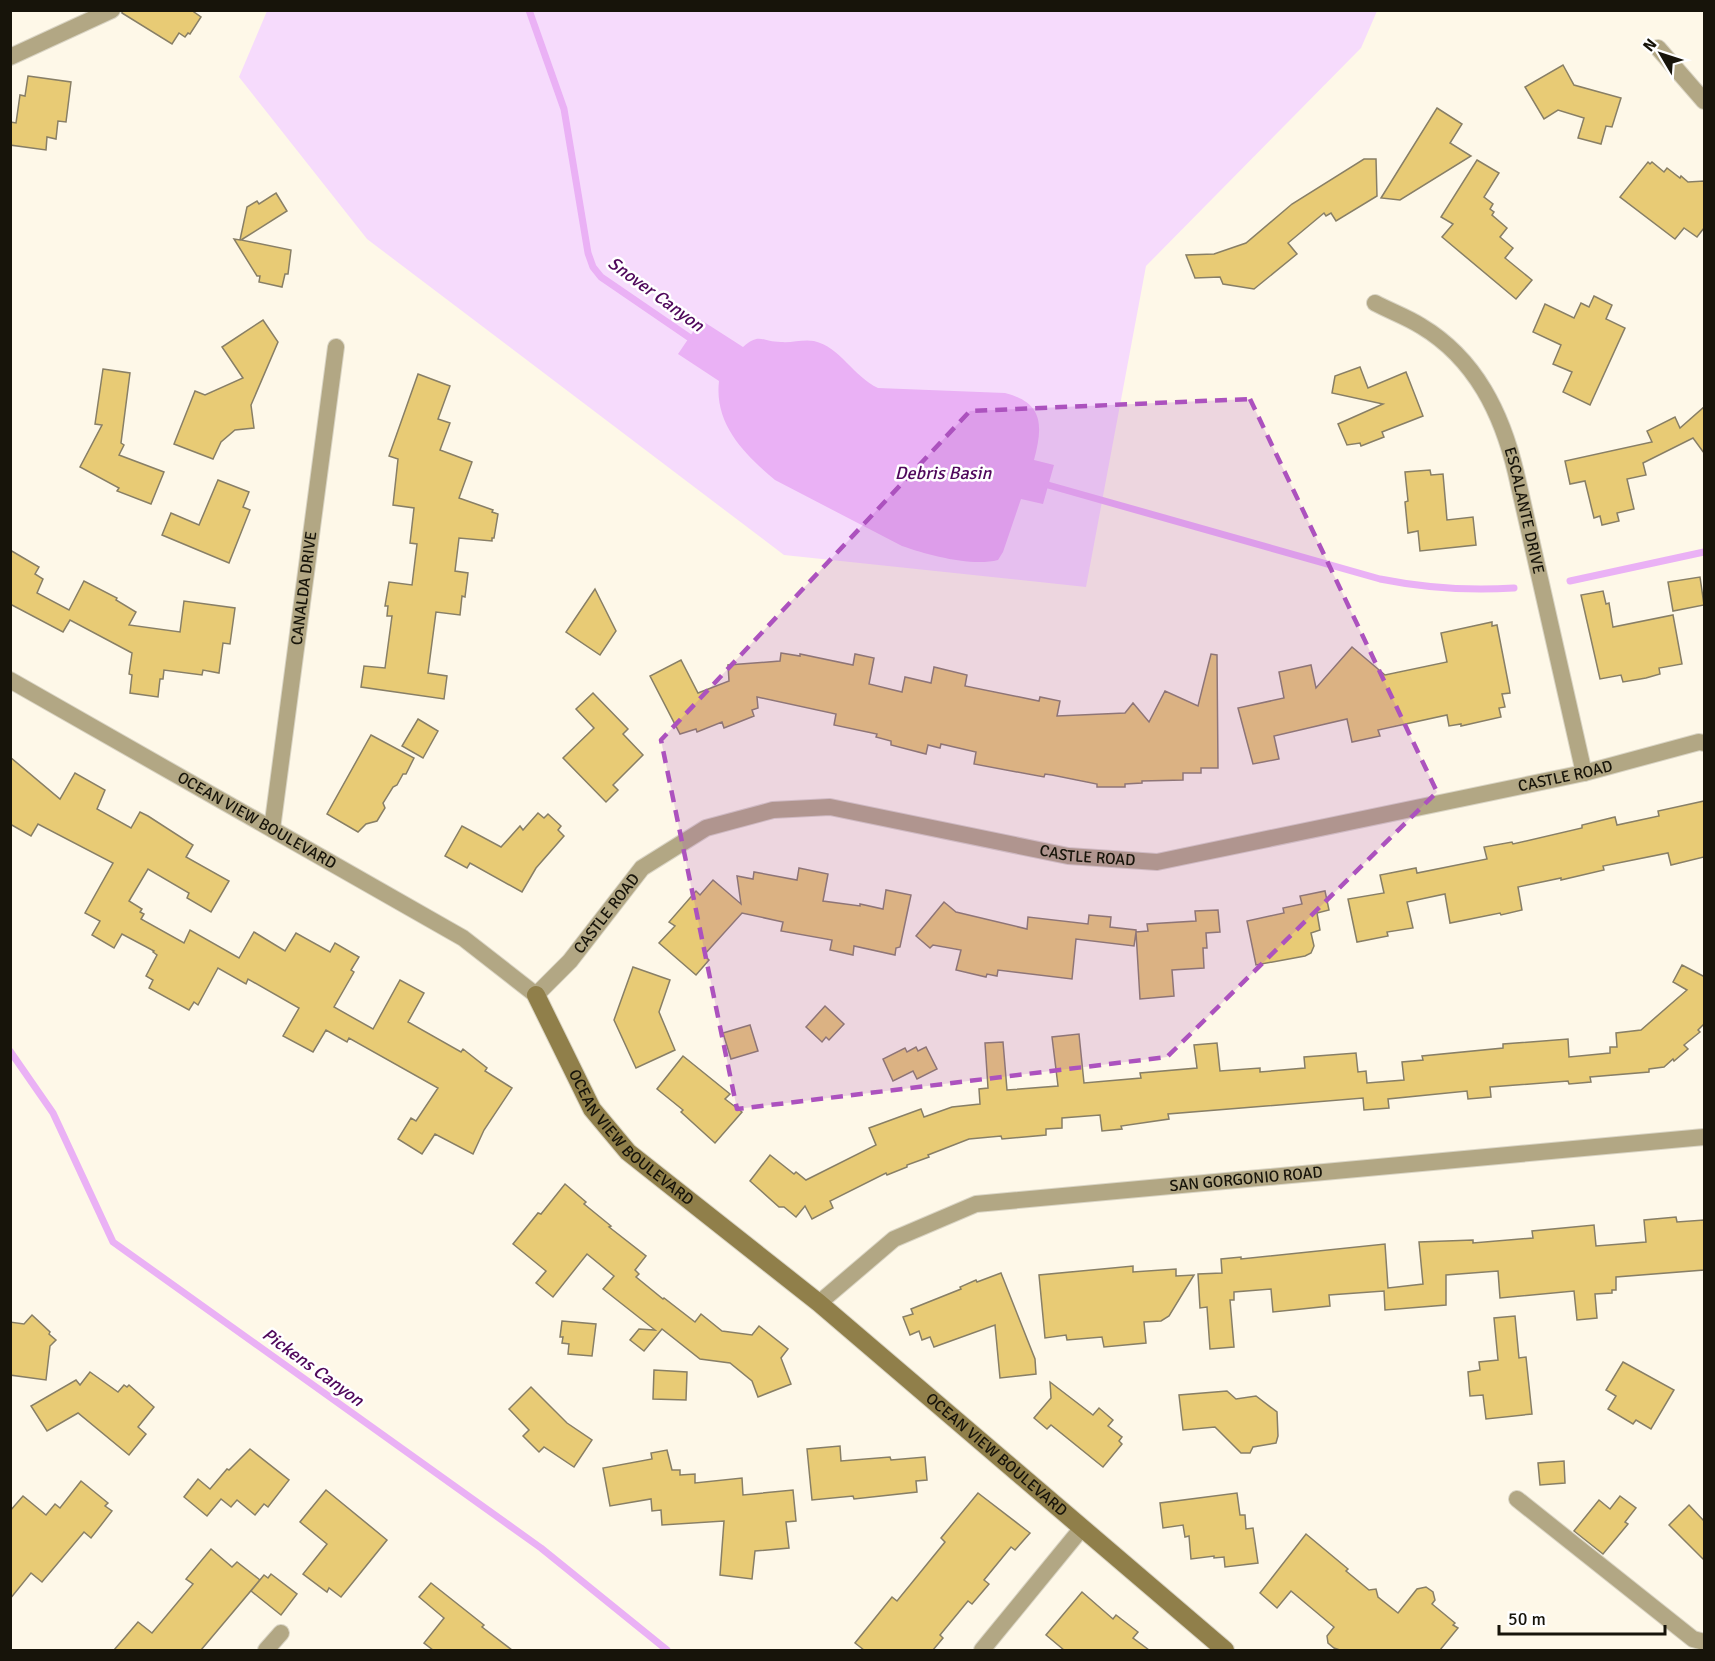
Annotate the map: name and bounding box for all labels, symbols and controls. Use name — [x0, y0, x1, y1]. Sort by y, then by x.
north arrow — [1631, 24, 1691, 84]
text: N — [1639, 35, 1661, 56]
water label: Snover Canyon — [604, 252, 709, 337]
street label: ESCALANTE DRIVE — [1500, 445, 1549, 576]
water label: Debris Basin — [895, 462, 992, 484]
street label: CANALDA DRIVE — [287, 530, 321, 646]
street label: CASTLE ROAD — [1516, 756, 1615, 796]
street label: OCEAN VIEW BOULEVARD — [174, 767, 340, 874]
street label: CASTLE ROAD — [1038, 840, 1136, 871]
street label: CASTLE ROAD — [569, 869, 644, 958]
street label: OCEAN VIEW BOULEVARD — [564, 1066, 698, 1210]
street label: SAN GORGONIO ROAD — [1169, 1162, 1324, 1196]
water label: Pickens Canyon — [258, 1323, 369, 1412]
street label: OCEAN VIEW BOULEVARD — [922, 1389, 1071, 1521]
scale bar — [1499, 1598, 1666, 1636]
text: 50 m — [1508, 1608, 1546, 1630]

